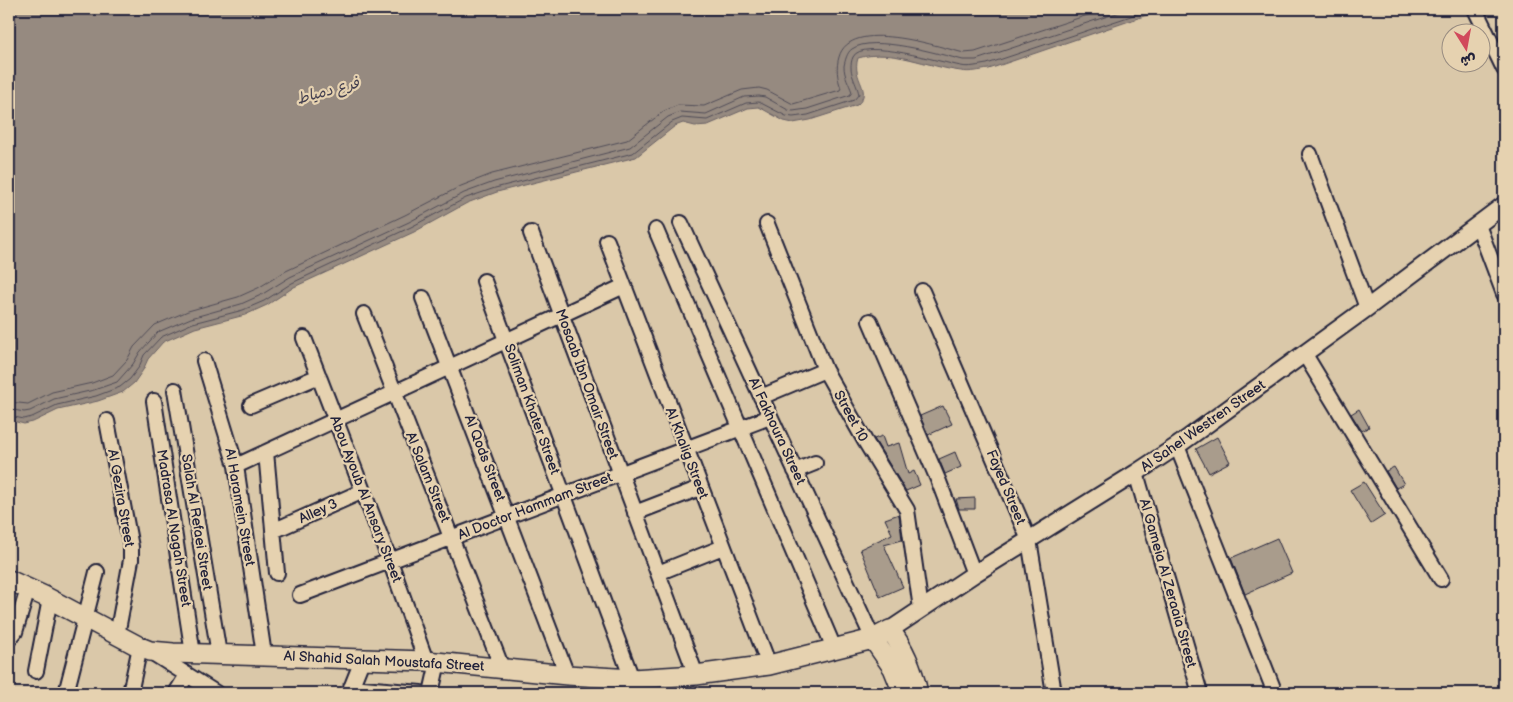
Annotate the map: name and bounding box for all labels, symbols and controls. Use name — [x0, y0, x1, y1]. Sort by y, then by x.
north arrow — [1440, 22, 1490, 72]
text: ش — [1459, 50, 1478, 70]
water label: فرع دمياط — [295, 73, 362, 109]
street label: Mosaab Ibn Omair Street — [552, 306, 622, 462]
street label: Soliman Khater Street — [500, 341, 564, 477]
street label: Al Fakhoura Street — [745, 375, 810, 488]
street label: Al Sahel Westren Street — [1137, 376, 1269, 476]
street label: Street 10 — [830, 387, 872, 445]
street label: Al Khalig Street — [662, 405, 712, 502]
street label: Al Qods Street — [461, 412, 510, 504]
street label: Abou Ayoub Al Ansary Street — [326, 413, 406, 585]
street label: Al Salam Street — [402, 429, 454, 525]
street label: Al Haramein Street — [221, 447, 259, 568]
street label: Fayed Street — [983, 447, 1030, 528]
street label: Al Gezira Street — [104, 448, 138, 549]
street label: Madrasa Al Nagah Street — [153, 448, 195, 609]
street label: Salah Al Refaei Street — [178, 453, 216, 592]
street label: Al Doctor Hammam Street — [455, 468, 615, 543]
street label: Alley 3 — [296, 495, 340, 527]
street label: Al Gameia Al Zeraaia Street — [1136, 497, 1200, 670]
street label: Al Shahid Salah Moustafa Street — [283, 647, 485, 675]

